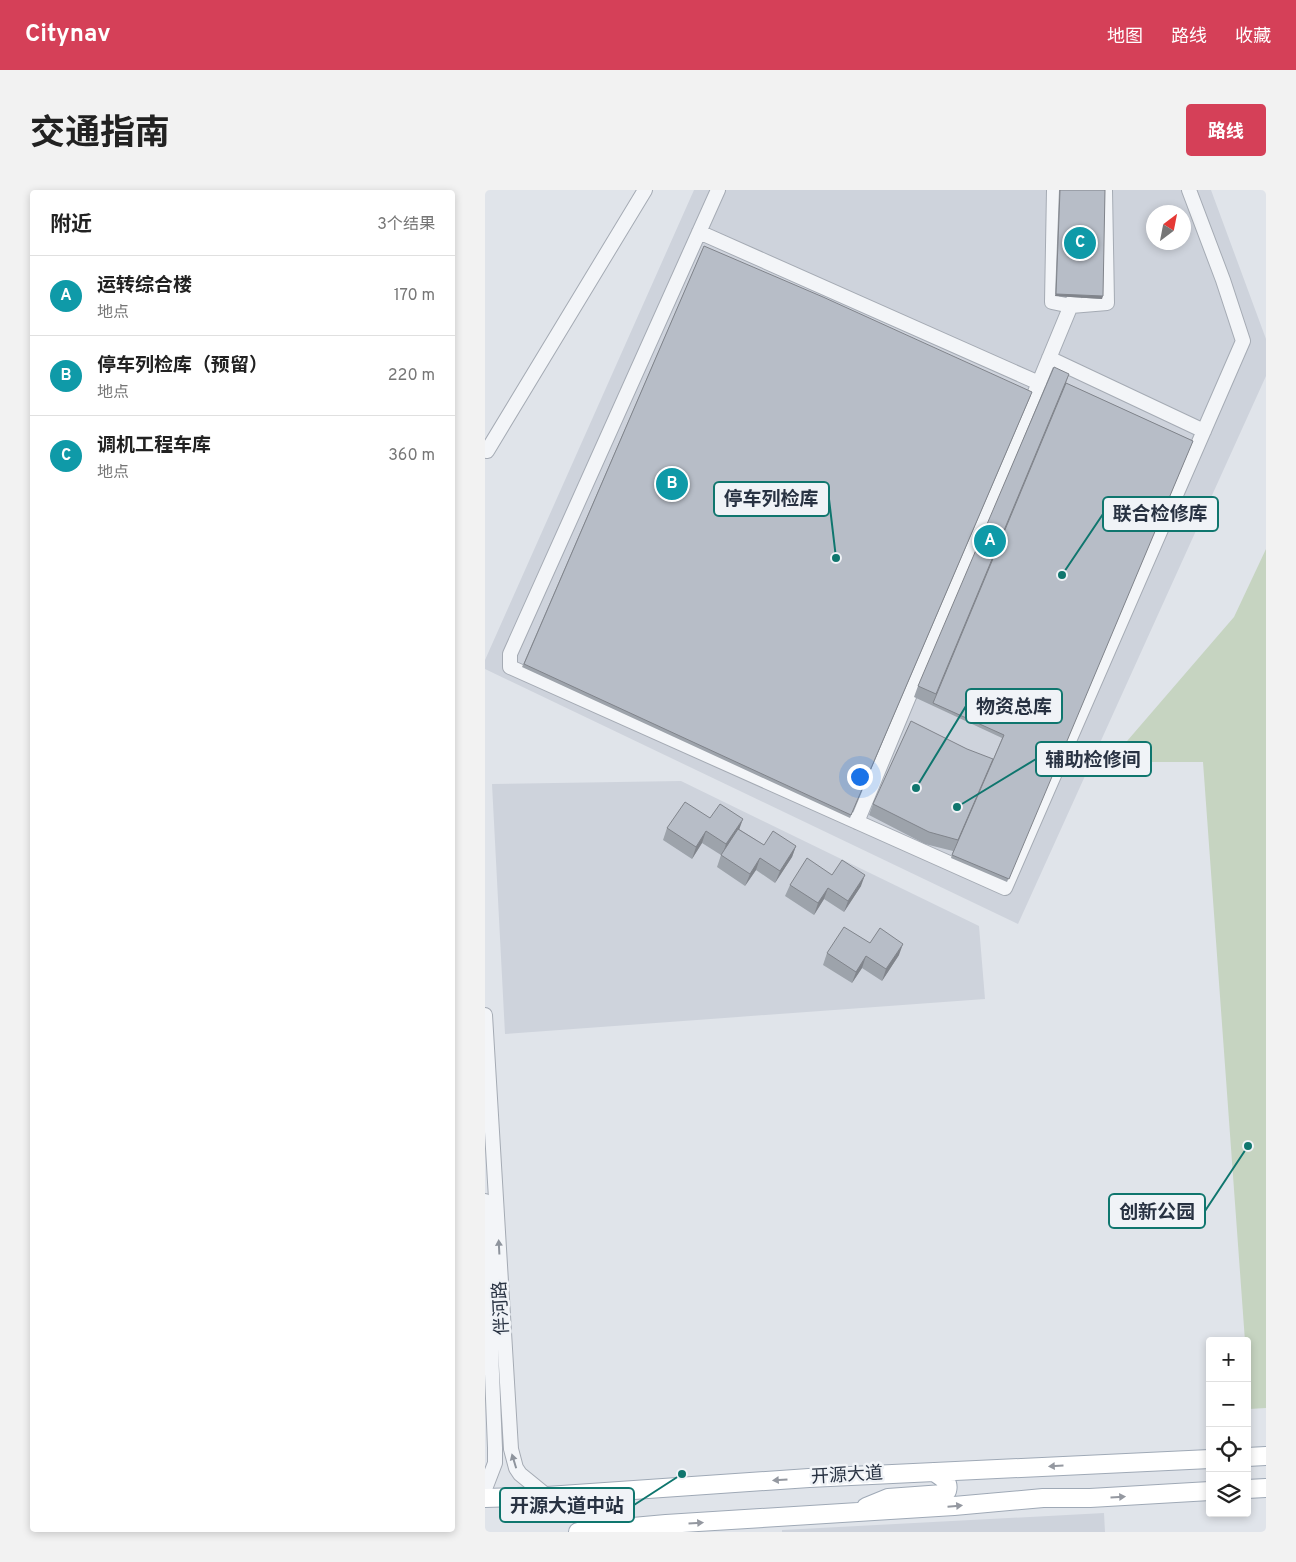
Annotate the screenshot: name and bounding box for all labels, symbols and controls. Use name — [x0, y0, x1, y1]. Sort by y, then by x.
text: Citynav — [25, 20, 111, 50]
text: 地图 — [1107, 26, 1143, 49]
text: 路线 — [1171, 26, 1207, 49]
text: 收藏 — [1235, 26, 1271, 49]
button: 路线 — [1186, 104, 1266, 156]
text: 交通指南 — [30, 113, 170, 157]
north arrow — [1146, 205, 1191, 250]
text: 附近 — [50, 212, 92, 239]
text: 3个结果 — [377, 215, 435, 235]
pin: C — [1064, 224, 1096, 262]
text: 运转综合楼 — [97, 274, 192, 298]
text: A — [60, 286, 72, 306]
text: 170 m — [394, 286, 435, 306]
text: 地点 — [97, 303, 129, 323]
text: 停车列检库（预留） — [97, 354, 268, 378]
text: B — [60, 366, 72, 386]
text: 220 m — [388, 366, 435, 386]
text: 地点 — [97, 383, 129, 403]
text: 调机工程车库 — [97, 434, 211, 458]
text: C — [61, 446, 71, 466]
text: 360 m — [388, 446, 435, 466]
text: 地点 — [97, 463, 129, 483]
pin: B — [656, 465, 688, 503]
callout: 停车列检库 — [714, 482, 829, 516]
text: 停车列检库 — [723, 488, 819, 512]
callout: 联合检修库 — [1103, 497, 1218, 531]
text: 联合检修库 — [1112, 503, 1208, 527]
pin: A — [974, 522, 1006, 560]
callout: 物资总库 — [966, 689, 1062, 723]
text: 物资总库 — [976, 696, 1052, 720]
callout: 辅助检修间 — [1036, 742, 1151, 776]
text: 辅助检修间 — [1045, 749, 1141, 773]
your location — [847, 764, 873, 790]
callout: 创新公园 — [1109, 1194, 1205, 1228]
text: 创新公园 — [1119, 1201, 1195, 1225]
one-way arrow — [494, 1239, 502, 1255]
street label: 伴河路 — [489, 1280, 515, 1336]
map controls — [1206, 1337, 1251, 1517]
button: + — [1206, 1337, 1251, 1382]
button: − — [1206, 1382, 1251, 1427]
button: locate — [1206, 1427, 1251, 1472]
one-way arrow — [510, 1454, 518, 1469]
one-way arrow — [1048, 1462, 1064, 1470]
street label: 开源大道 — [810, 1463, 884, 1489]
button: layers — [1206, 1472, 1251, 1517]
one-way arrow — [772, 1477, 788, 1485]
callout: 开源大道中站 — [500, 1488, 634, 1522]
one-way arrow — [1110, 1492, 1126, 1500]
text: 开源大道中站 — [510, 1495, 624, 1519]
one-way arrow — [948, 1502, 964, 1510]
one-way arrow — [688, 1518, 704, 1526]

